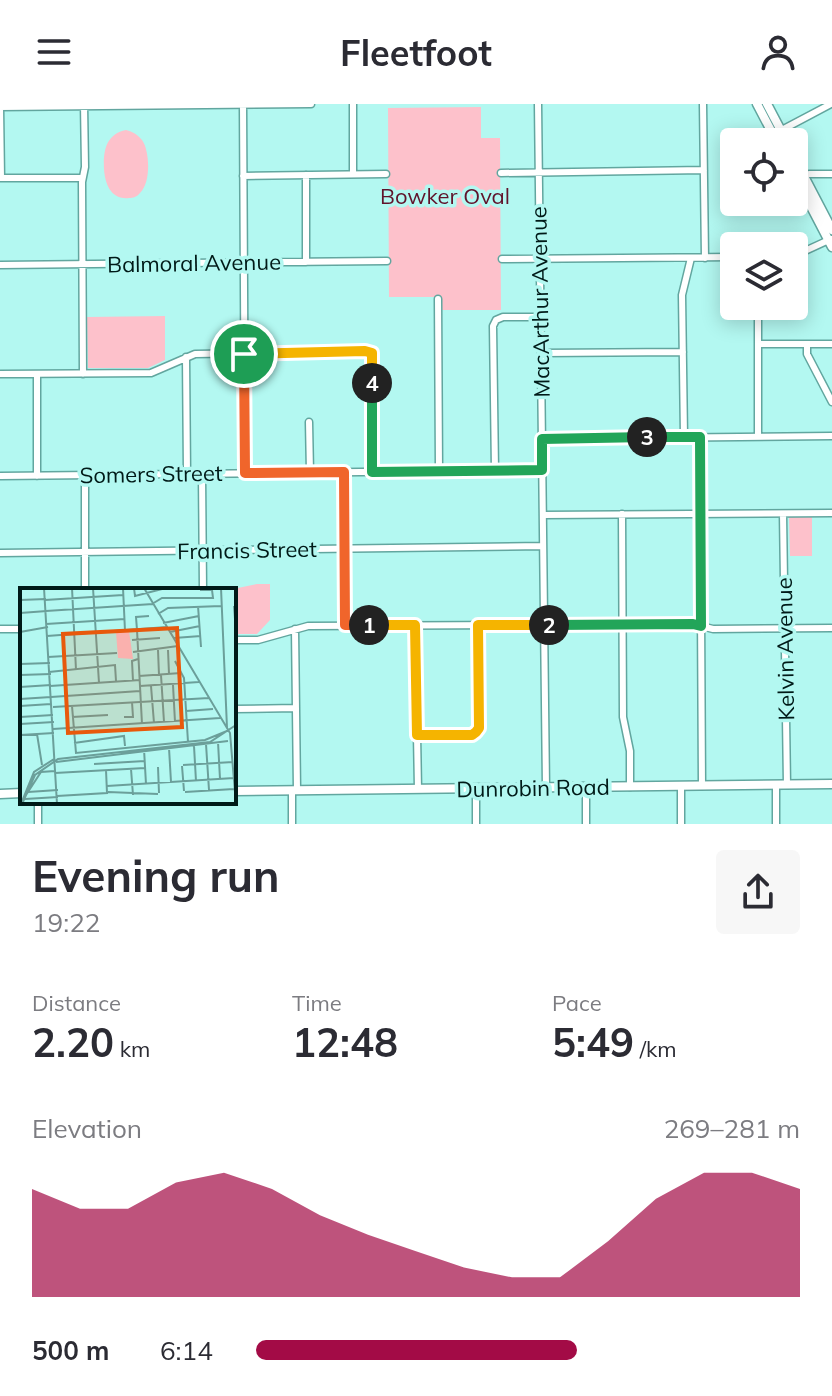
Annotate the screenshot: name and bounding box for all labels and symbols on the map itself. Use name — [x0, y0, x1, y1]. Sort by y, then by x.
park label: Bowker Oval — [380, 182, 510, 210]
street label: MacArthur Avenue — [524, 206, 556, 398]
street label: Balmoral Avenue — [107, 247, 281, 279]
pin — [210, 320, 278, 388]
pin: 4 — [352, 363, 392, 403]
pin: 3 — [627, 417, 667, 457]
street label: Somers Street — [79, 459, 223, 489]
street label: Francis Street — [177, 535, 317, 565]
street label: Kelvin Avenue — [770, 577, 800, 721]
inset map — [20, 588, 236, 804]
pin: 1 — [349, 605, 389, 645]
pin: 2 — [529, 605, 569, 645]
street label: Dunrobin Road — [456, 773, 610, 803]

